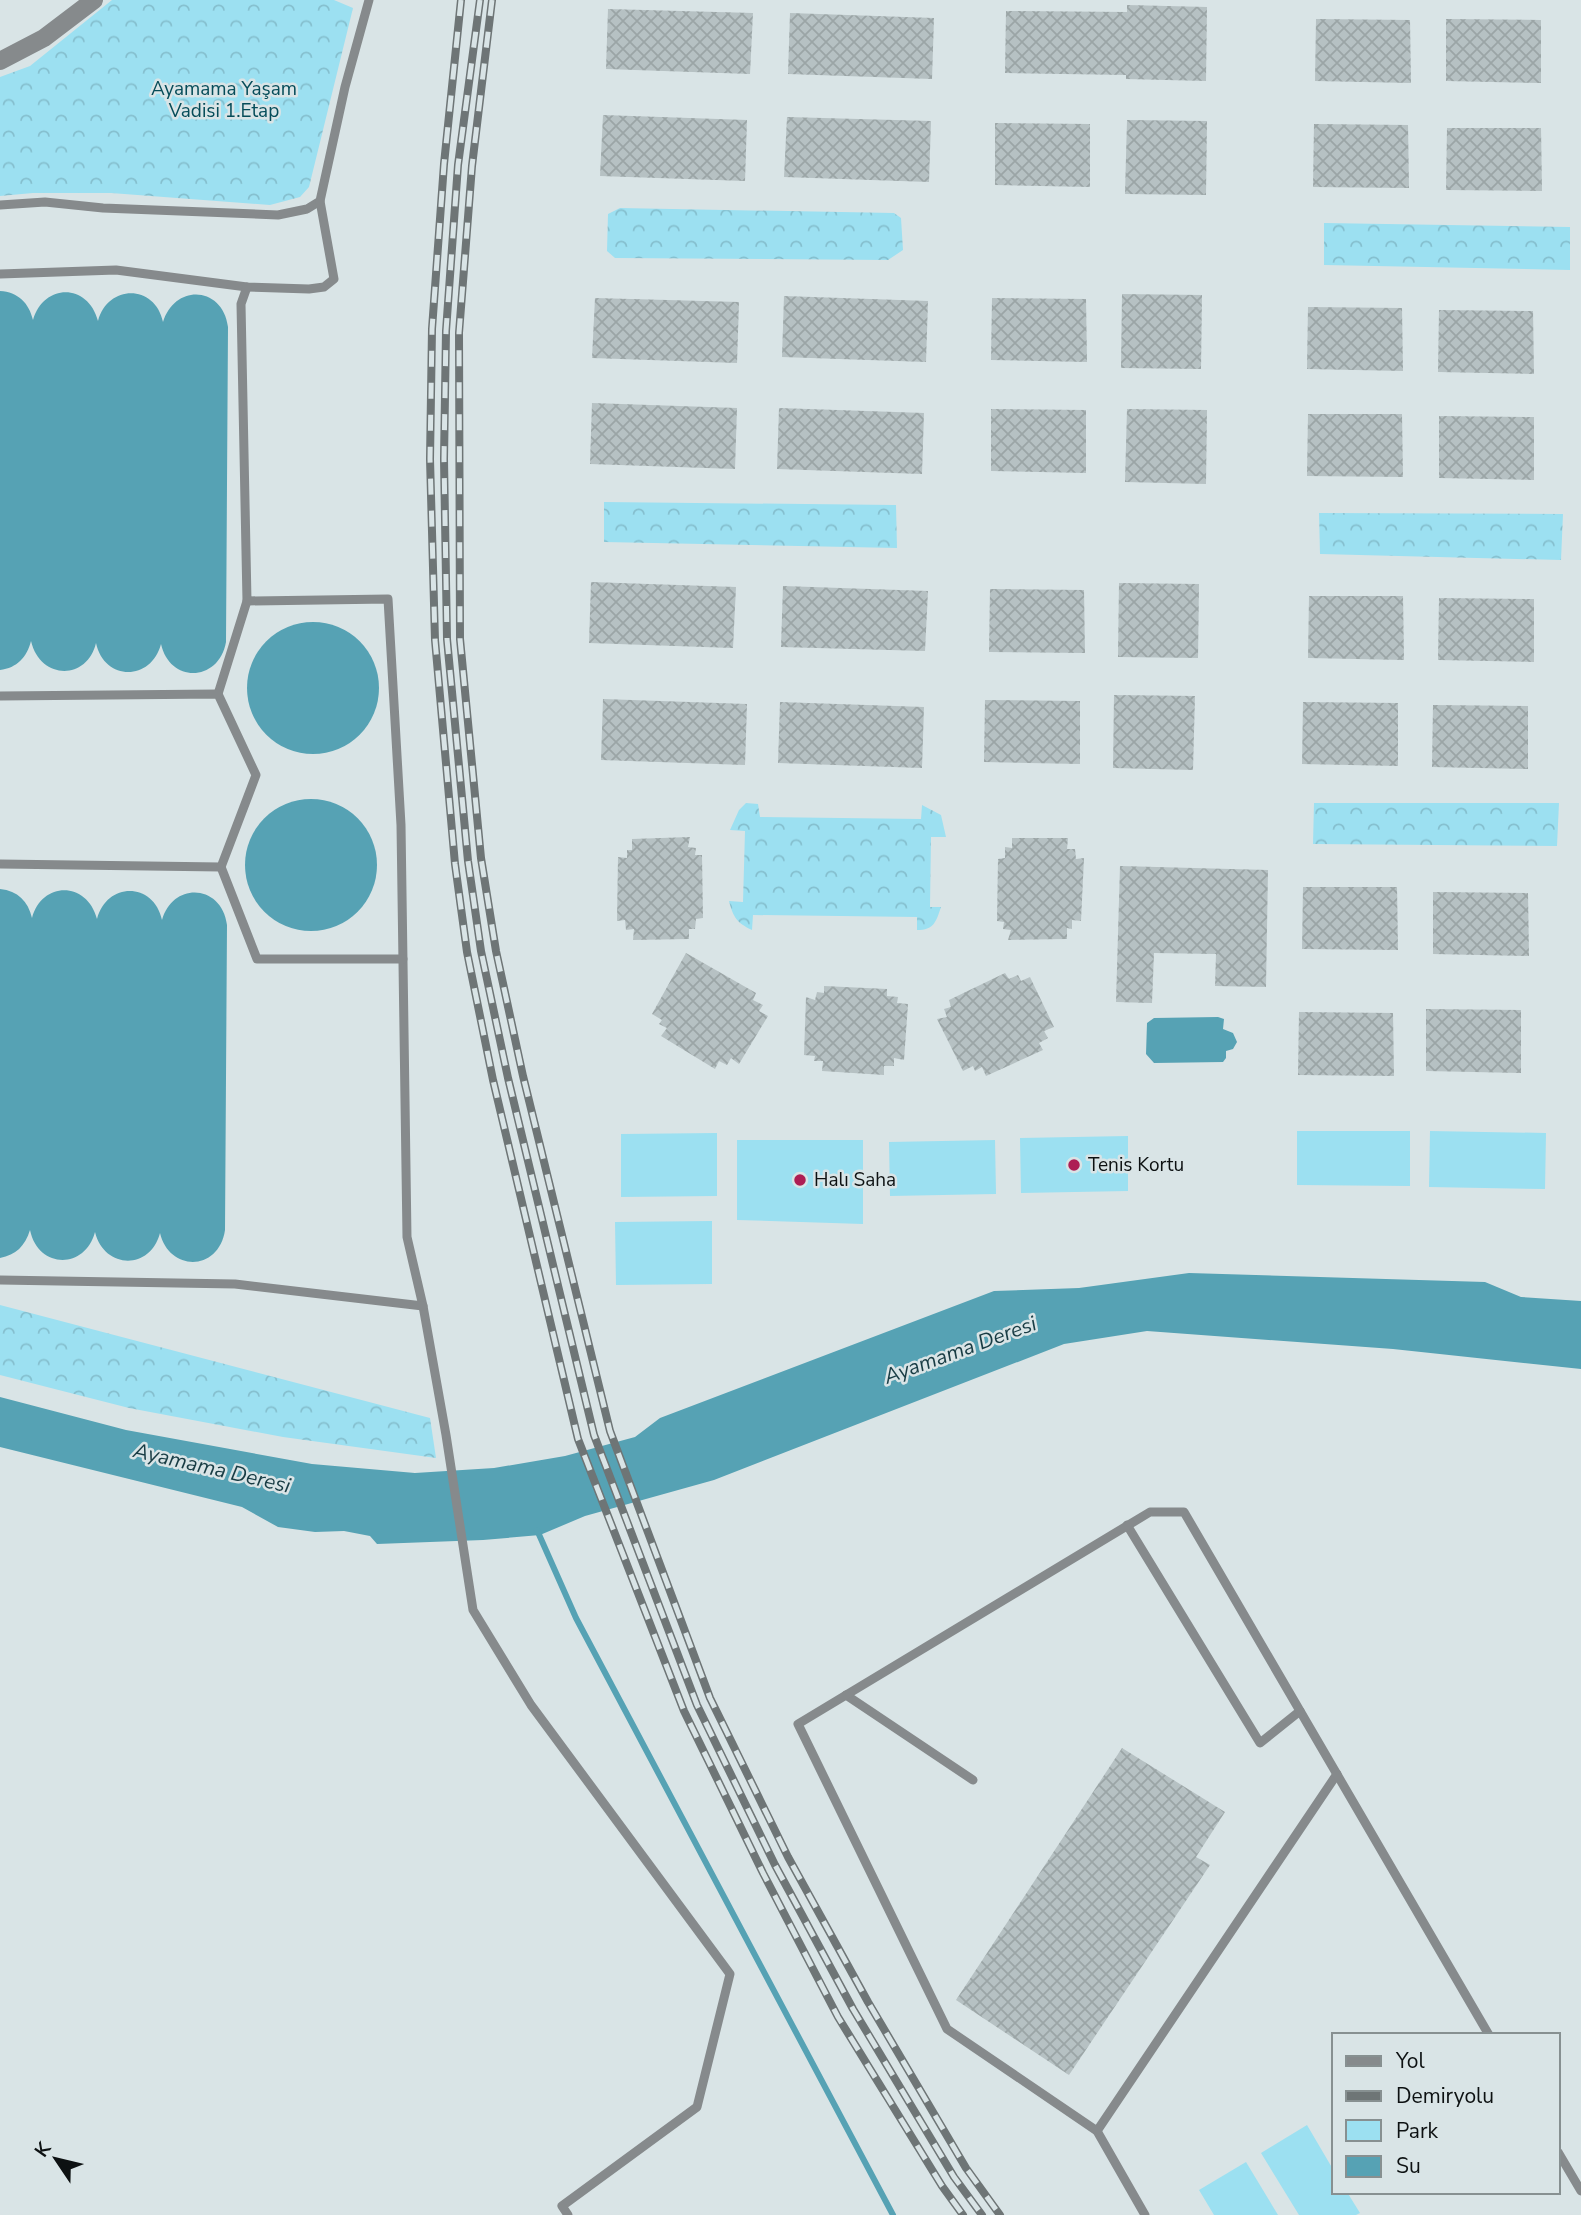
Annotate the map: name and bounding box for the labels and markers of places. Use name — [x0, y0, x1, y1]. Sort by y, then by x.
place label: Tenis Kortu — [1088, 1152, 1184, 1178]
marker: Tenis Kortu — [1066, 1157, 1082, 1173]
place label: Halı Saha — [814, 1167, 896, 1193]
marker: Halı Saha — [792, 1172, 808, 1188]

